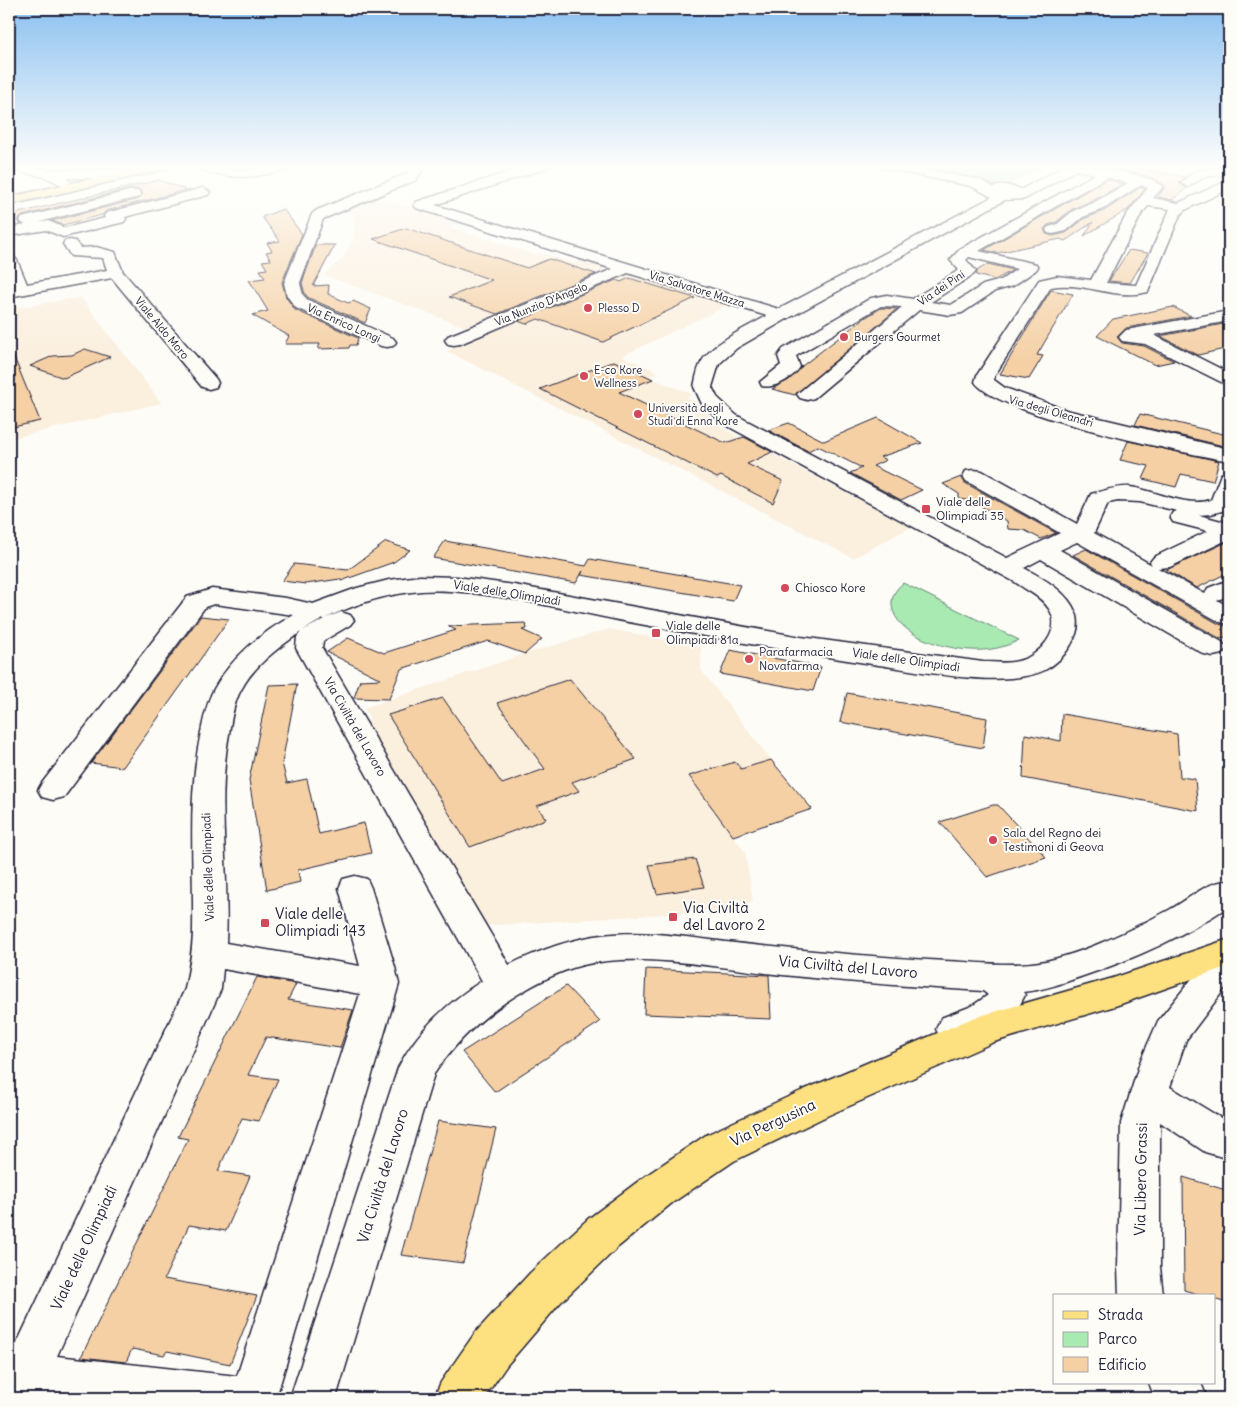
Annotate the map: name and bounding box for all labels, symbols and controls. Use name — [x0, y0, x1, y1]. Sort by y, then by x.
street label: Via dei Pini — [915, 267, 967, 309]
street label: Via Salvatore Mazza — [648, 268, 746, 310]
street label: Via Nunzio D'Angelo — [493, 279, 589, 329]
street label: Viale Aldo Moro — [132, 294, 192, 362]
street label: Via Enrico Longi — [305, 300, 383, 346]
place label: Plesso D — [598, 301, 640, 315]
marker: Plesso D — [582, 302, 594, 314]
place label: Burgers Gourmet — [854, 330, 941, 344]
marker: Burgers Gourmet — [838, 331, 850, 343]
place label: E-co Kore Wellness — [594, 363, 642, 390]
marker: E-co Kore Wellness — [578, 370, 590, 382]
street label: Via degli Oleandri — [1007, 392, 1095, 430]
place label: Università degli Studi di Enna Kore — [648, 401, 738, 428]
marker: Università degli Studi di Enna Kore — [632, 408, 644, 420]
place label: Viale delle Olimpiadi 35 — [936, 494, 1004, 523]
marker: Viale delle Olimpiadi 35 — [920, 503, 932, 515]
street label: Viale delle Olimpiadi — [452, 577, 562, 608]
place label: Chiosco Kore — [795, 580, 865, 595]
marker: Chiosco Kore — [779, 582, 791, 594]
place label: Viale delle Olimpiadi 81a — [666, 618, 739, 647]
marker: Viale delle Olimpiadi 81a — [650, 627, 662, 639]
place label: Parafarmacia Novafarma — [759, 644, 833, 673]
street label: Viale delle Olimpiadi — [851, 645, 961, 674]
marker: Parafarmacia Novafarma — [743, 653, 755, 665]
street label: Via Civiltà del Lavoro — [321, 675, 390, 779]
street label: Viale delle Olimpiadi — [198, 813, 217, 921]
place label: Sala del Regno dei Testimoni di Geova — [1003, 825, 1104, 854]
marker: Sala del Regno dei Testimoni di Geova — [987, 834, 999, 846]
place label: Via Civiltà del Lavoro 2 — [683, 898, 765, 934]
place label: Viale delle Olimpiadi 143 — [275, 904, 366, 940]
marker: Via Civiltà del Lavoro 2 — [667, 911, 679, 923]
marker: Viale delle Olimpiadi 143 — [259, 917, 271, 929]
street label: Via Civiltà del Lavoro — [778, 951, 919, 982]
street label: Via Pergusina — [727, 1094, 819, 1151]
street label: Via Civiltà del Lavoro — [353, 1106, 412, 1245]
street label: Via Libero Grassi — [1130, 1122, 1151, 1236]
street label: Viale delle Olimpiadi — [46, 1182, 121, 1313]
legend — [1053, 1294, 1216, 1384]
text: Strada — [1098, 1305, 1143, 1324]
text: Parco — [1098, 1329, 1137, 1348]
text: Edificio — [1098, 1355, 1146, 1374]

